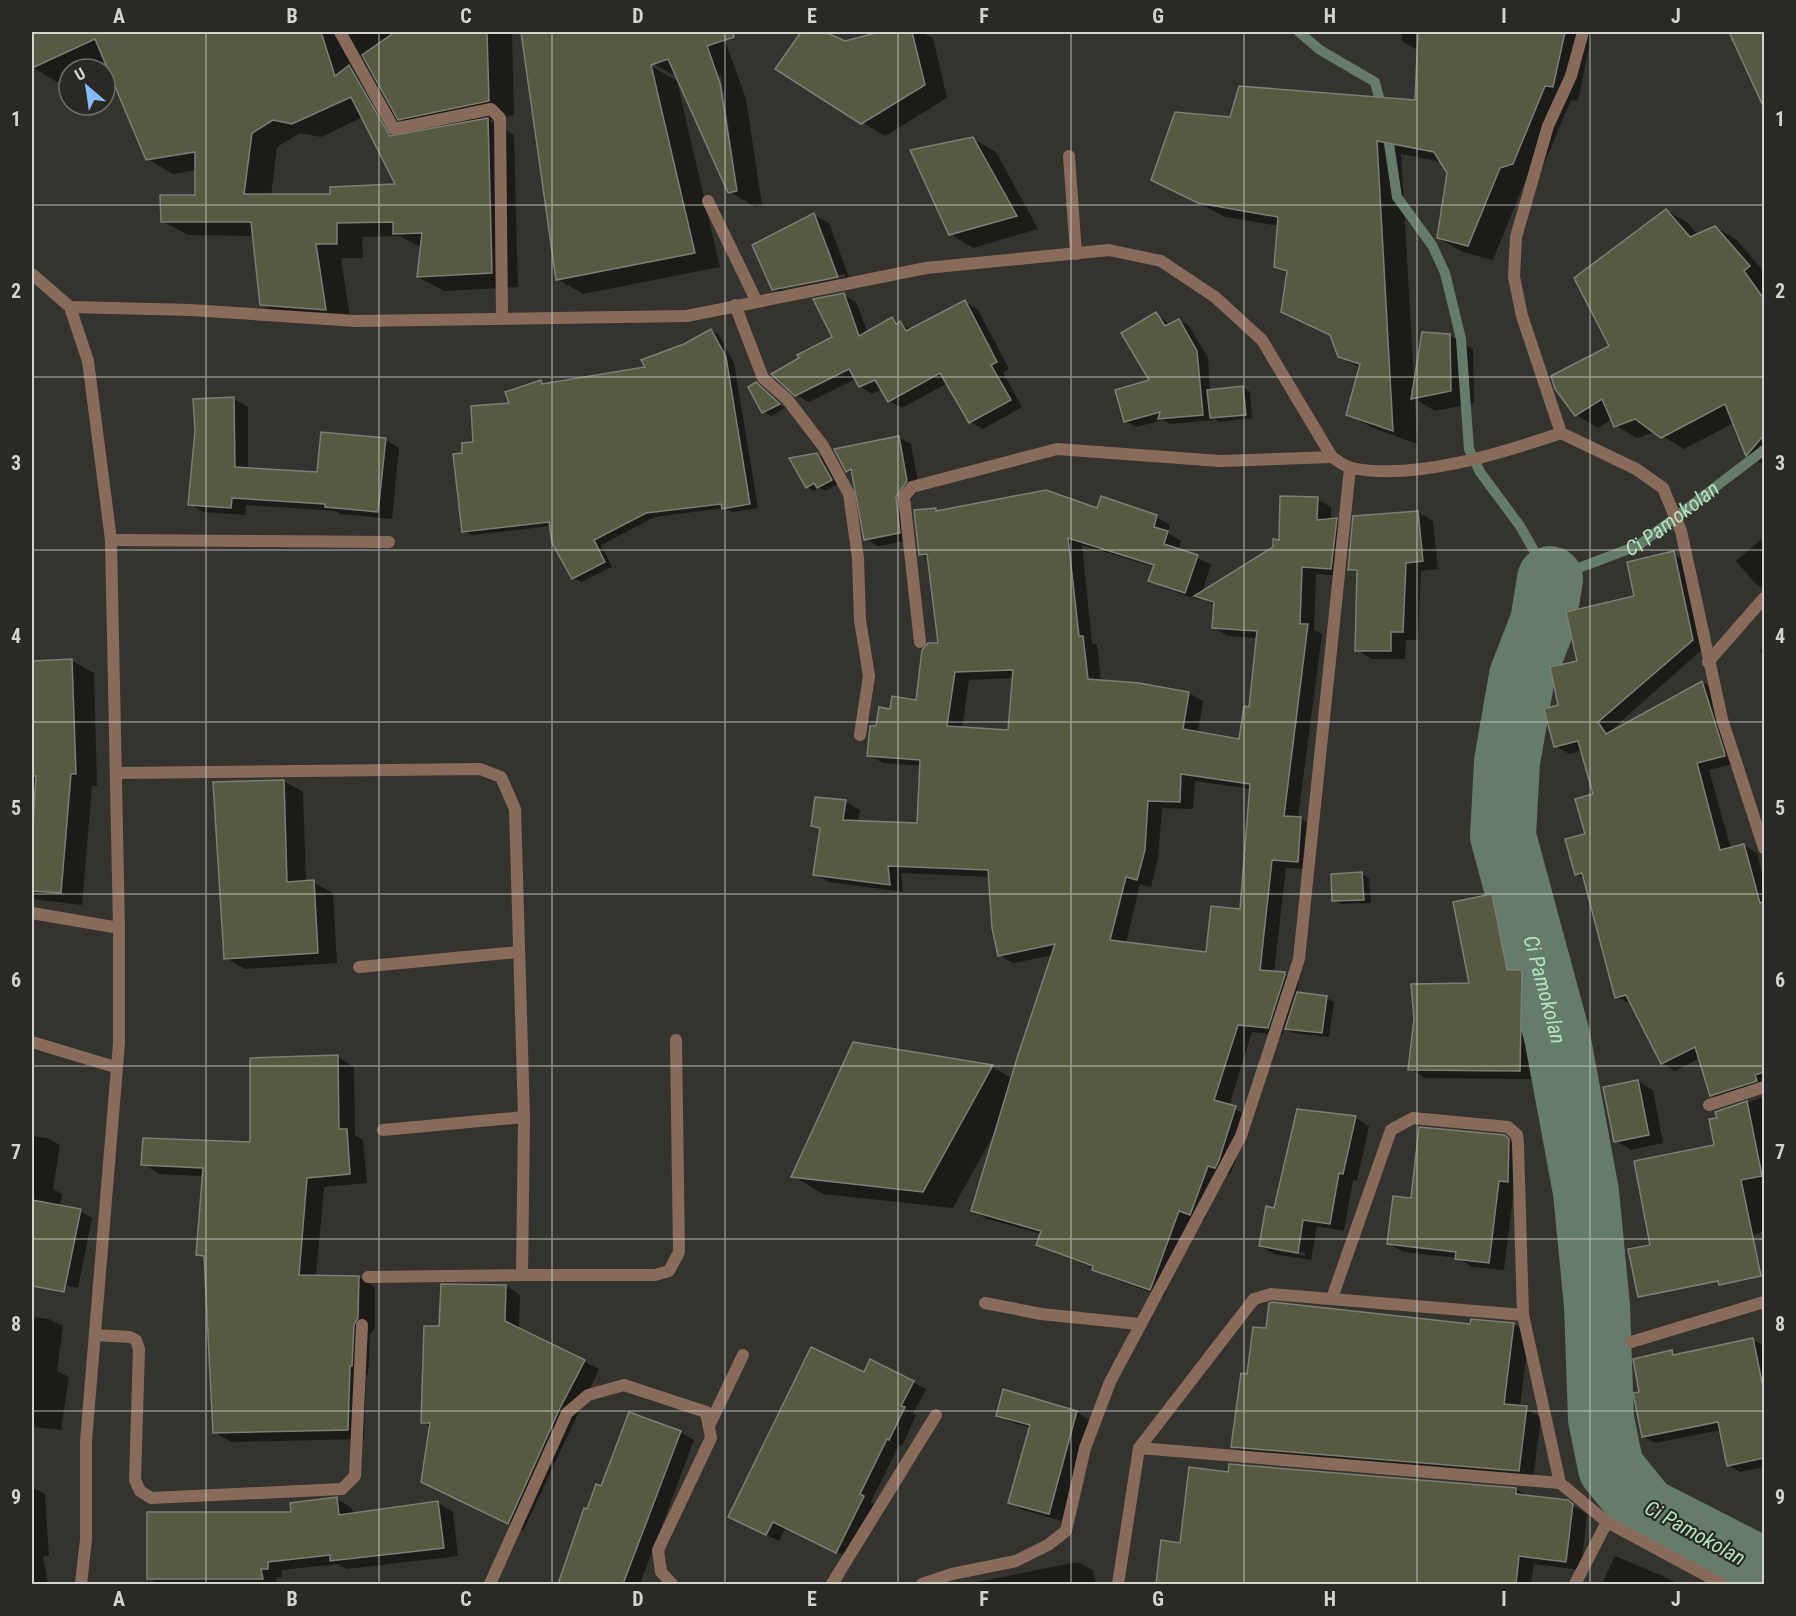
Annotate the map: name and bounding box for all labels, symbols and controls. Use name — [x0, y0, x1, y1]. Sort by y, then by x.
text: A — [113, 4, 125, 28]
text: B — [286, 4, 298, 28]
text: C — [460, 4, 472, 28]
text: D — [632, 4, 644, 28]
text: E — [807, 4, 817, 28]
text: F — [979, 4, 989, 28]
text: G — [1152, 4, 1164, 28]
text: H — [1324, 4, 1336, 28]
text: I — [1501, 4, 1507, 28]
text: J — [1671, 4, 1681, 28]
north arrow — [57, 57, 117, 117]
text: U — [71, 64, 89, 85]
text: 1 — [11, 107, 21, 131]
text: 1 — [1775, 107, 1785, 131]
text: 2 — [11, 279, 21, 303]
text: 2 — [1775, 279, 1785, 303]
text: 3 — [11, 451, 21, 475]
text: 3 — [1775, 451, 1785, 475]
water label: Ci Pamokolan — [1622, 476, 1724, 561]
text: 4 — [11, 624, 21, 648]
text: 4 — [1775, 624, 1785, 648]
text: 5 — [11, 796, 21, 820]
text: 5 — [1775, 796, 1785, 820]
water label: Ci Pamokolan — [1518, 933, 1570, 1046]
text: 6 — [11, 968, 21, 992]
text: 6 — [1775, 968, 1785, 992]
text: 7 — [11, 1140, 21, 1164]
text: 7 — [1775, 1140, 1785, 1164]
text: 8 — [11, 1312, 21, 1336]
text: 8 — [1775, 1312, 1785, 1336]
text: 9 — [11, 1485, 21, 1509]
text: 9 — [1775, 1485, 1785, 1509]
water label: Ci Pamokolan — [1641, 1496, 1749, 1570]
text: A — [113, 1587, 125, 1611]
text: B — [286, 1587, 298, 1611]
text: C — [460, 1587, 472, 1611]
text: D — [632, 1587, 644, 1611]
text: E — [807, 1587, 817, 1611]
text: F — [979, 1587, 989, 1611]
text: G — [1152, 1587, 1164, 1611]
text: H — [1324, 1587, 1336, 1611]
text: I — [1501, 1587, 1507, 1611]
text: J — [1671, 1587, 1681, 1611]

